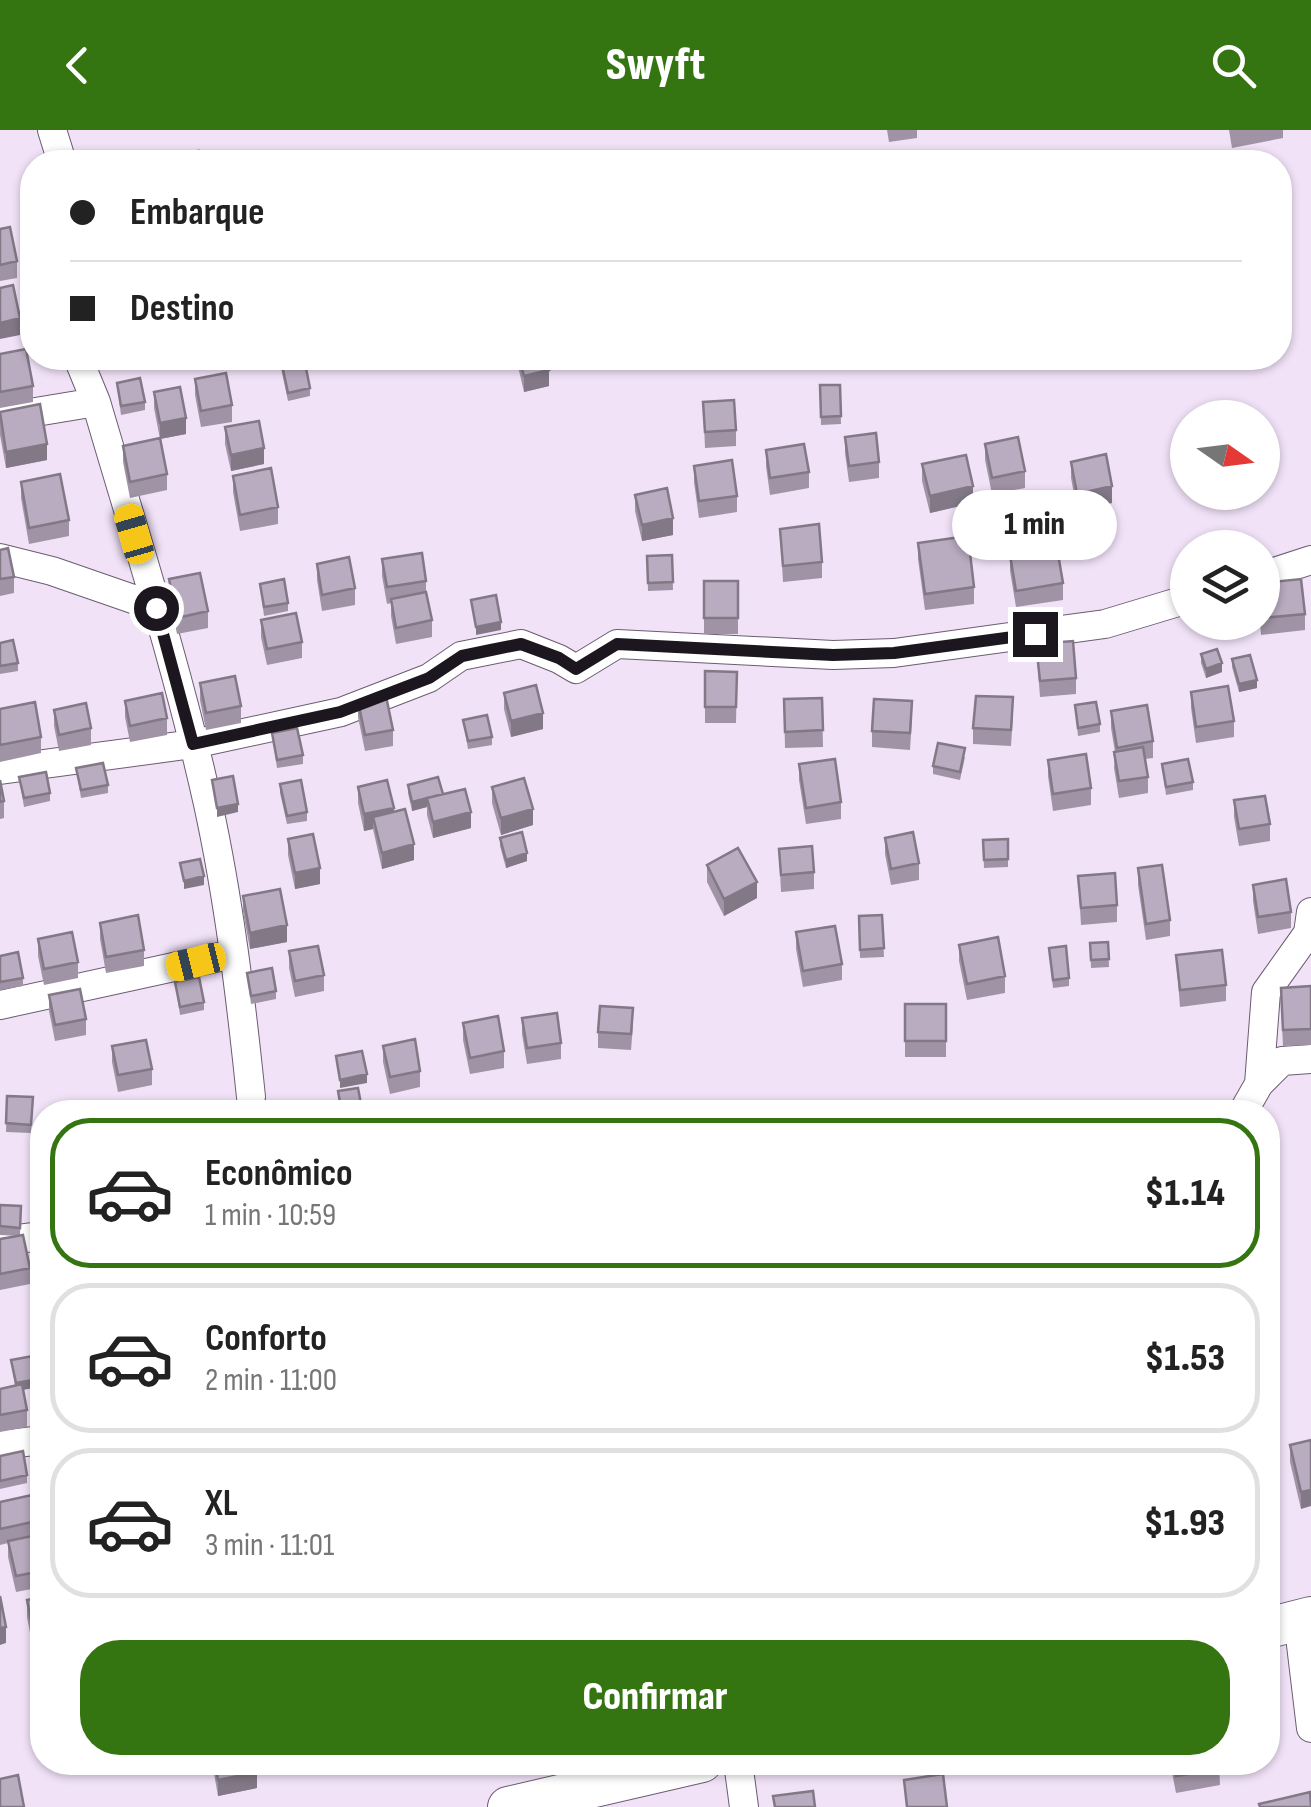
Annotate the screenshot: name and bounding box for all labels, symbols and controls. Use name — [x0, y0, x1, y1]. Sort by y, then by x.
icon: back — [50, 38, 105, 93]
text: Swyft — [606, 38, 705, 93]
icon: search — [1206, 38, 1261, 93]
text: Embarque — [130, 190, 264, 235]
text: Destino — [130, 286, 234, 331]
north arrow — [1170, 400, 1280, 510]
map controls — [1170, 400, 1280, 640]
callout: 1 min — [952, 489, 1118, 559]
car — [111, 501, 157, 567]
text: 1 min — [1004, 505, 1065, 544]
button: layers — [1170, 530, 1280, 640]
route start — [134, 586, 179, 631]
route end — [1013, 612, 1058, 657]
car — [163, 940, 229, 984]
icon: car — [85, 1148, 175, 1238]
text: Econômico — [205, 1151, 353, 1196]
text: $1.14 — [1145, 1171, 1225, 1216]
text: 1 min · 10:59 — [205, 1196, 336, 1235]
icon: car — [85, 1313, 175, 1403]
text: Conforto — [205, 1316, 327, 1361]
text: $1.53 — [1145, 1336, 1225, 1381]
text: 2 min · 11:00 — [205, 1361, 337, 1400]
icon: car — [85, 1478, 175, 1568]
text: XL — [205, 1481, 238, 1526]
text: $1.93 — [1144, 1501, 1225, 1546]
text: 3 min · 11:01 — [205, 1526, 334, 1565]
button: Confirmar — [80, 1640, 1230, 1755]

